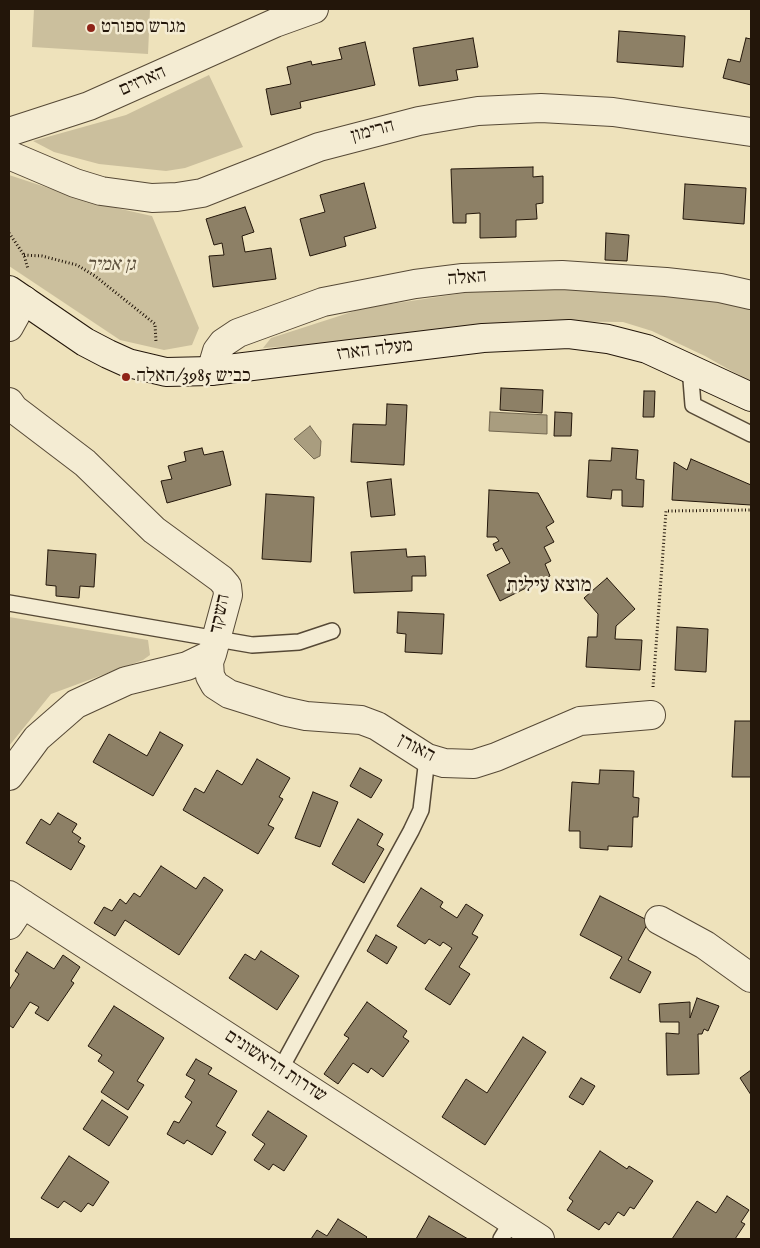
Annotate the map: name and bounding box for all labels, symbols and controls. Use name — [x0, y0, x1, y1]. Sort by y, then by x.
place label: מגרש ספורט — [101, 17, 186, 39]
marker: מגרש ספורט — [85, 22, 97, 34]
street label: הארזים — [116, 62, 170, 102]
street label: הרימון — [349, 115, 397, 149]
park label: גן אמיר — [87, 255, 135, 277]
street label: האלה — [446, 266, 488, 292]
street label: מעלה הארז — [336, 335, 414, 367]
place label: כביש 3985/האלה — [136, 366, 251, 388]
marker: כביש 3985/האלה — [120, 371, 132, 383]
district label: מוצא עילית — [506, 574, 592, 600]
street label: השקד — [206, 592, 236, 636]
street label: האורן — [394, 730, 438, 768]
street label: שדרות הראשונים — [220, 1026, 330, 1108]

